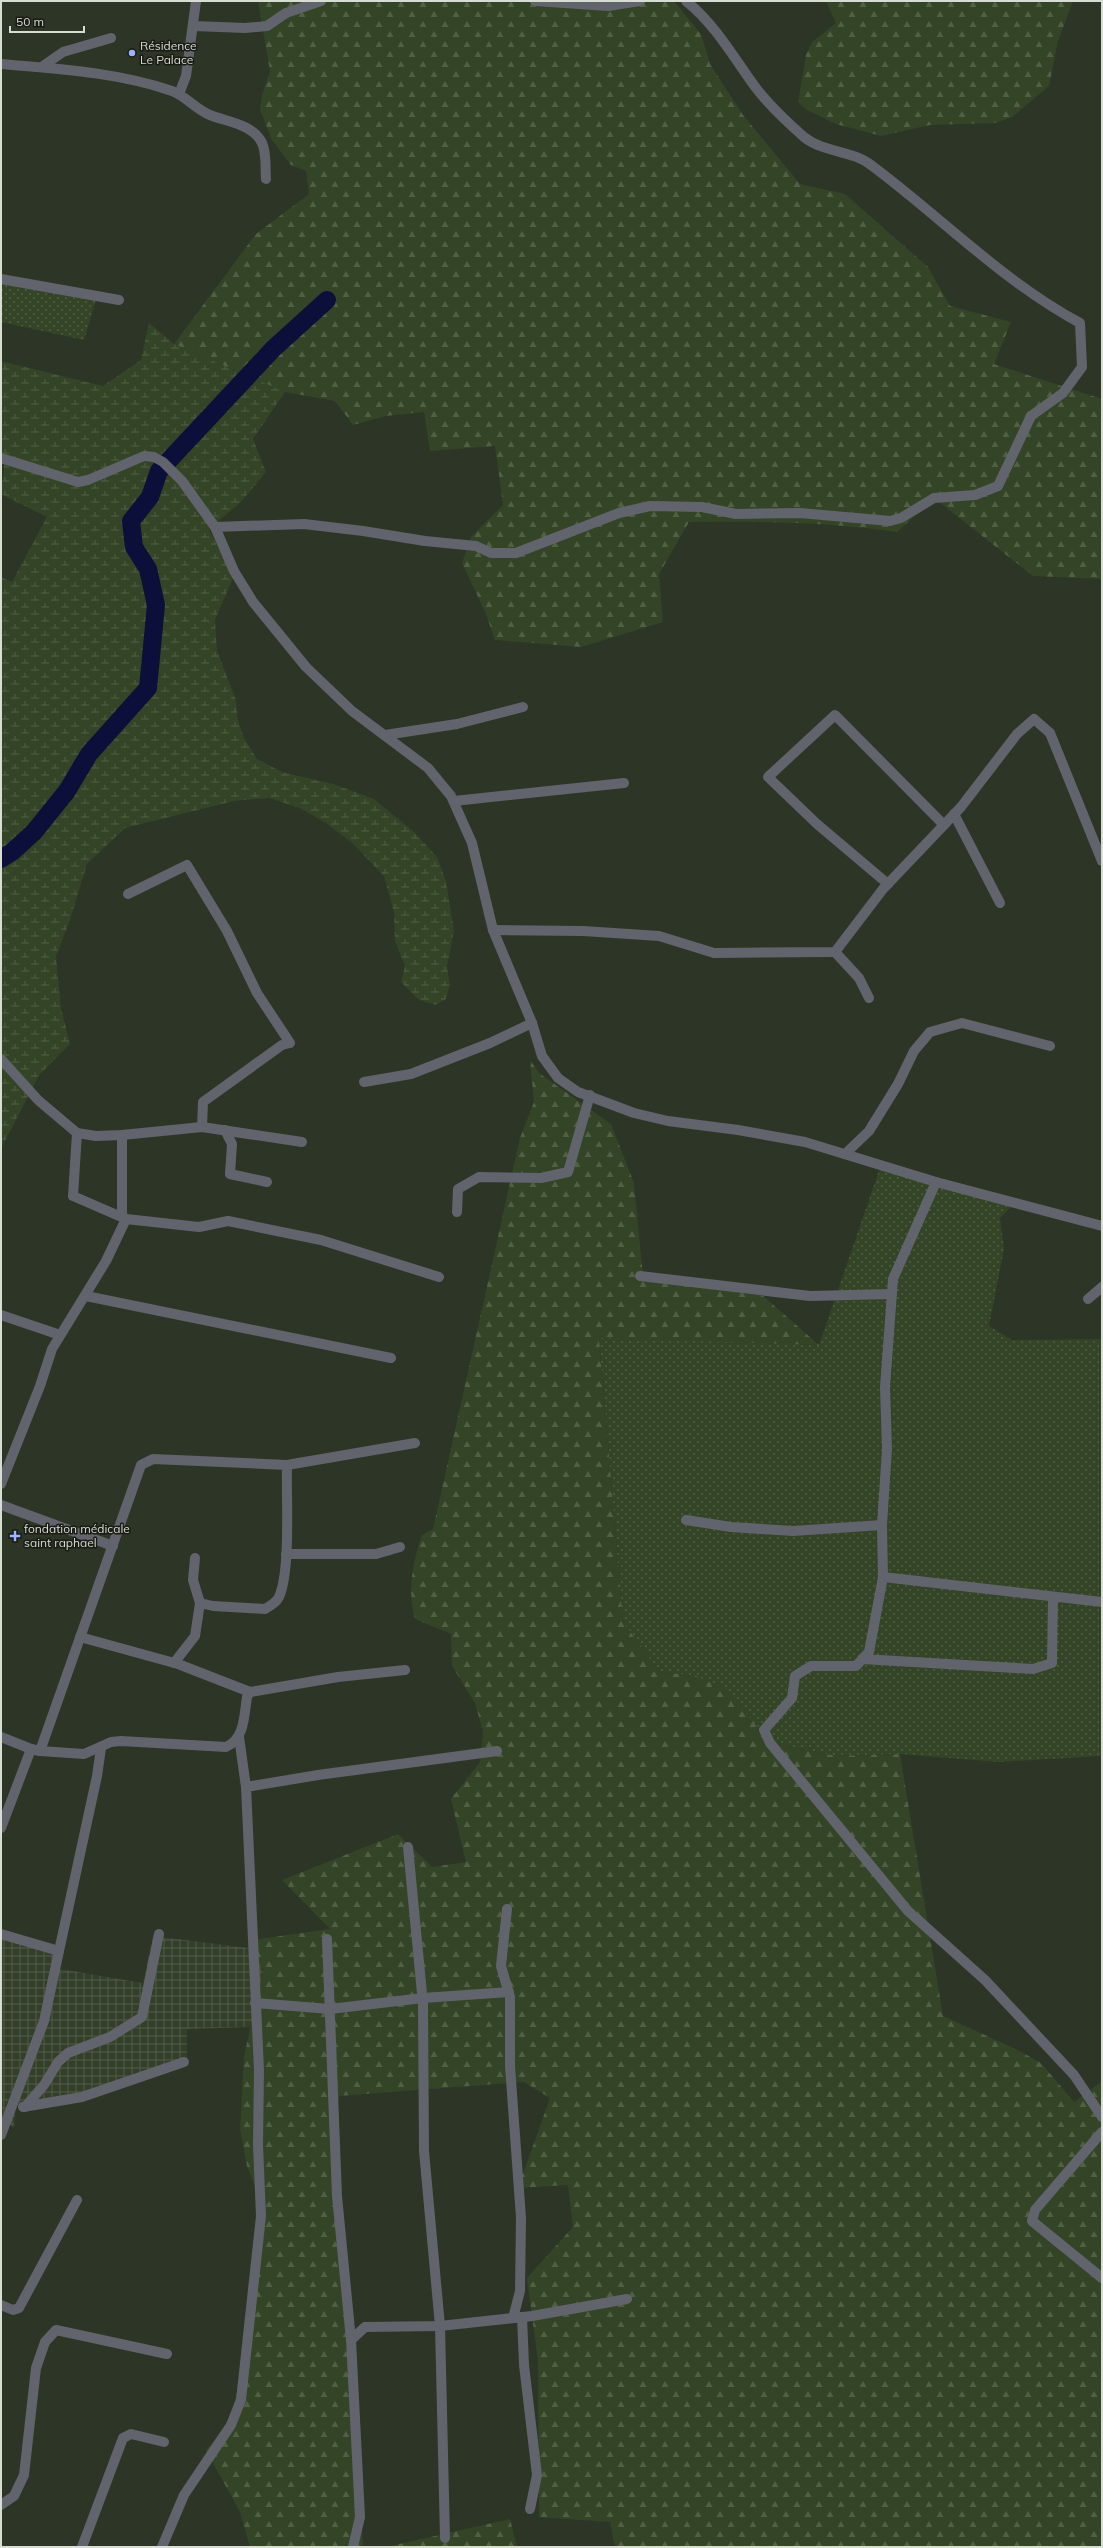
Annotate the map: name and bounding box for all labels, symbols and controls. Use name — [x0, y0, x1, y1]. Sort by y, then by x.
scale bar — [10, 8, 84, 34]
text: 50 m — [16, 14, 44, 29]
place label: Résidence Le Palace — [140, 38, 197, 67]
marker: Résidence Le Palace — [127, 48, 137, 58]
place label: fondation médicale saint raphael — [24, 1521, 130, 1550]
marker: fondation médicale saint raphael — [9, 1530, 21, 1542]

